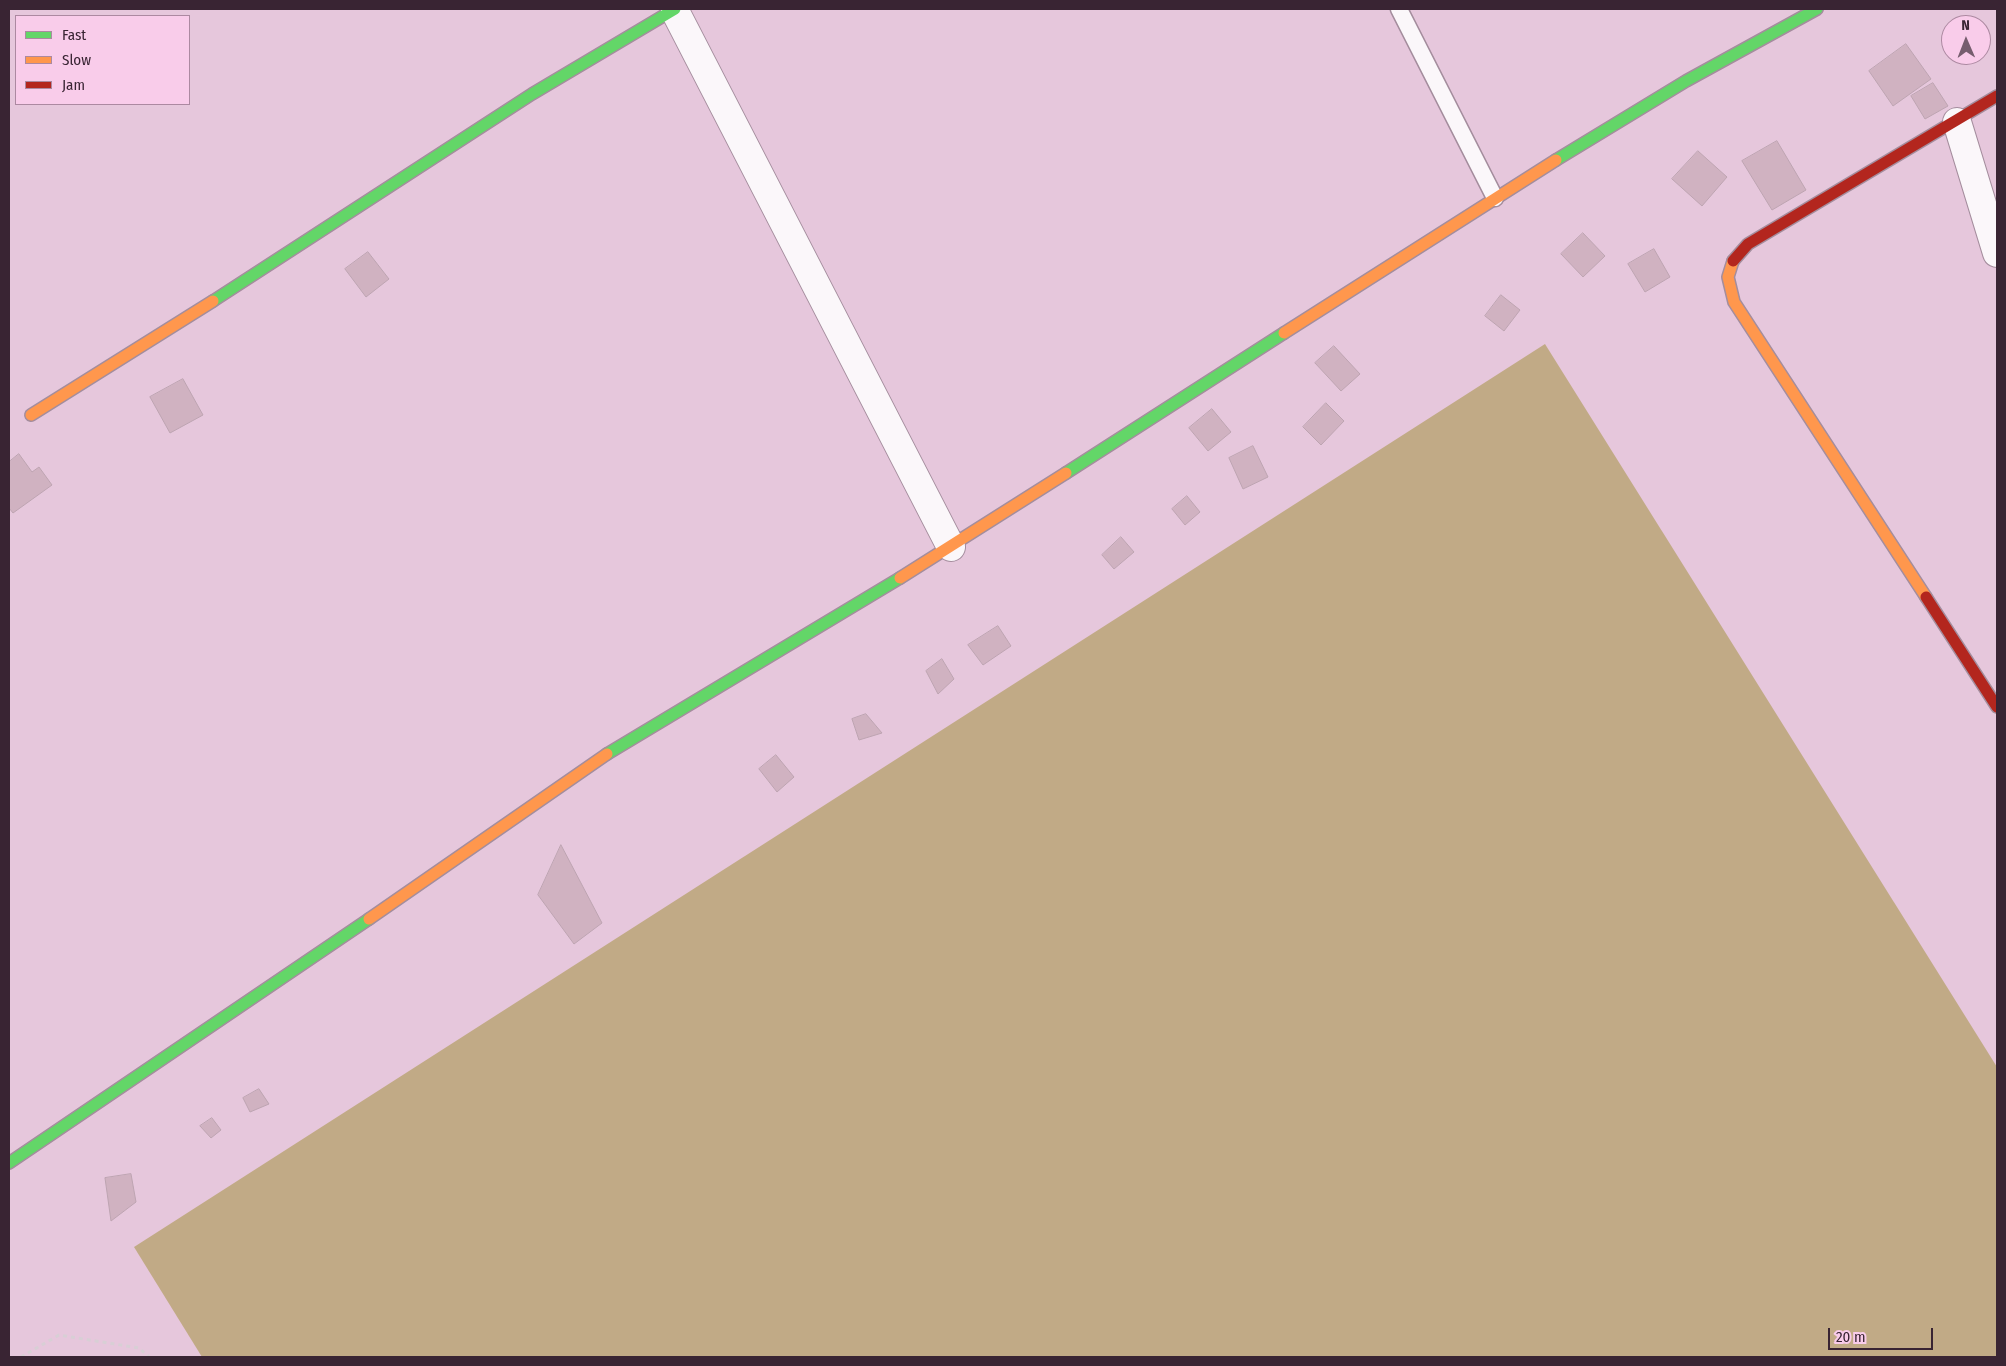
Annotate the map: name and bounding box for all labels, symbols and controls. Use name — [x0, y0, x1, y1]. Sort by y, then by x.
legend — [15, 15, 190, 105]
north arrow — [1941, 15, 1991, 65]
text: N — [1961, 17, 1970, 34]
text: Fast — [62, 26, 86, 44]
text: Slow — [62, 51, 91, 69]
text: Jam — [62, 76, 85, 94]
scale bar — [1831, 1318, 1936, 1350]
text: 20 m — [1836, 1328, 1866, 1346]

